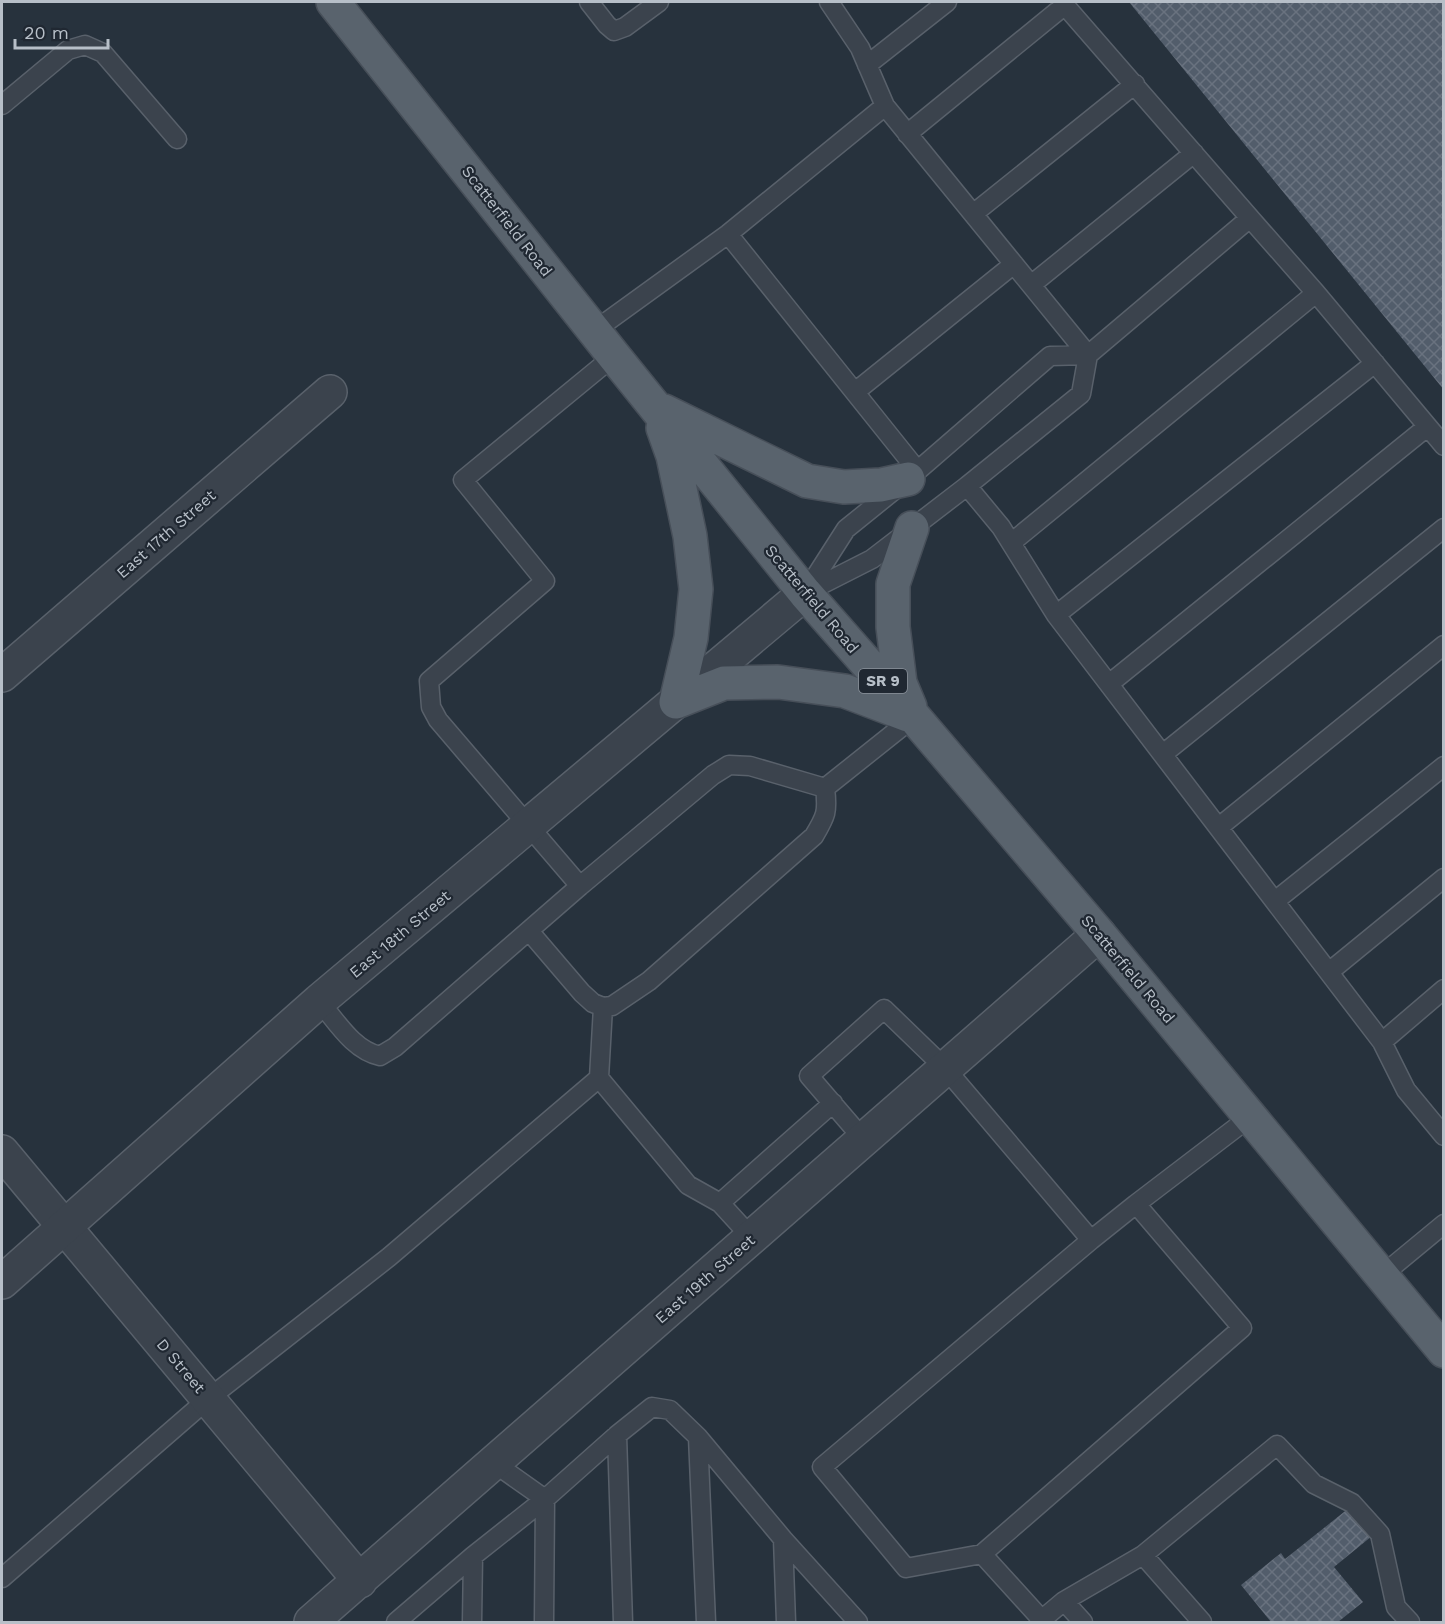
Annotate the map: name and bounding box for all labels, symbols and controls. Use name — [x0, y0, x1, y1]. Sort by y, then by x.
scale bar — [15, 12, 108, 50]
text: 20 m — [24, 22, 69, 43]
street label: Scatterfield Road — [458, 162, 556, 280]
street label: East 17th Street — [113, 486, 220, 582]
street label: Scatterfield Road — [761, 541, 863, 657]
road number: SR 9 — [859, 669, 907, 693]
street label: East 18th Street — [346, 886, 455, 982]
street label: Scatterfield Road — [1077, 911, 1179, 1027]
street label: East 19th Street — [651, 1230, 759, 1327]
street label: D Street — [153, 1335, 209, 1397]

